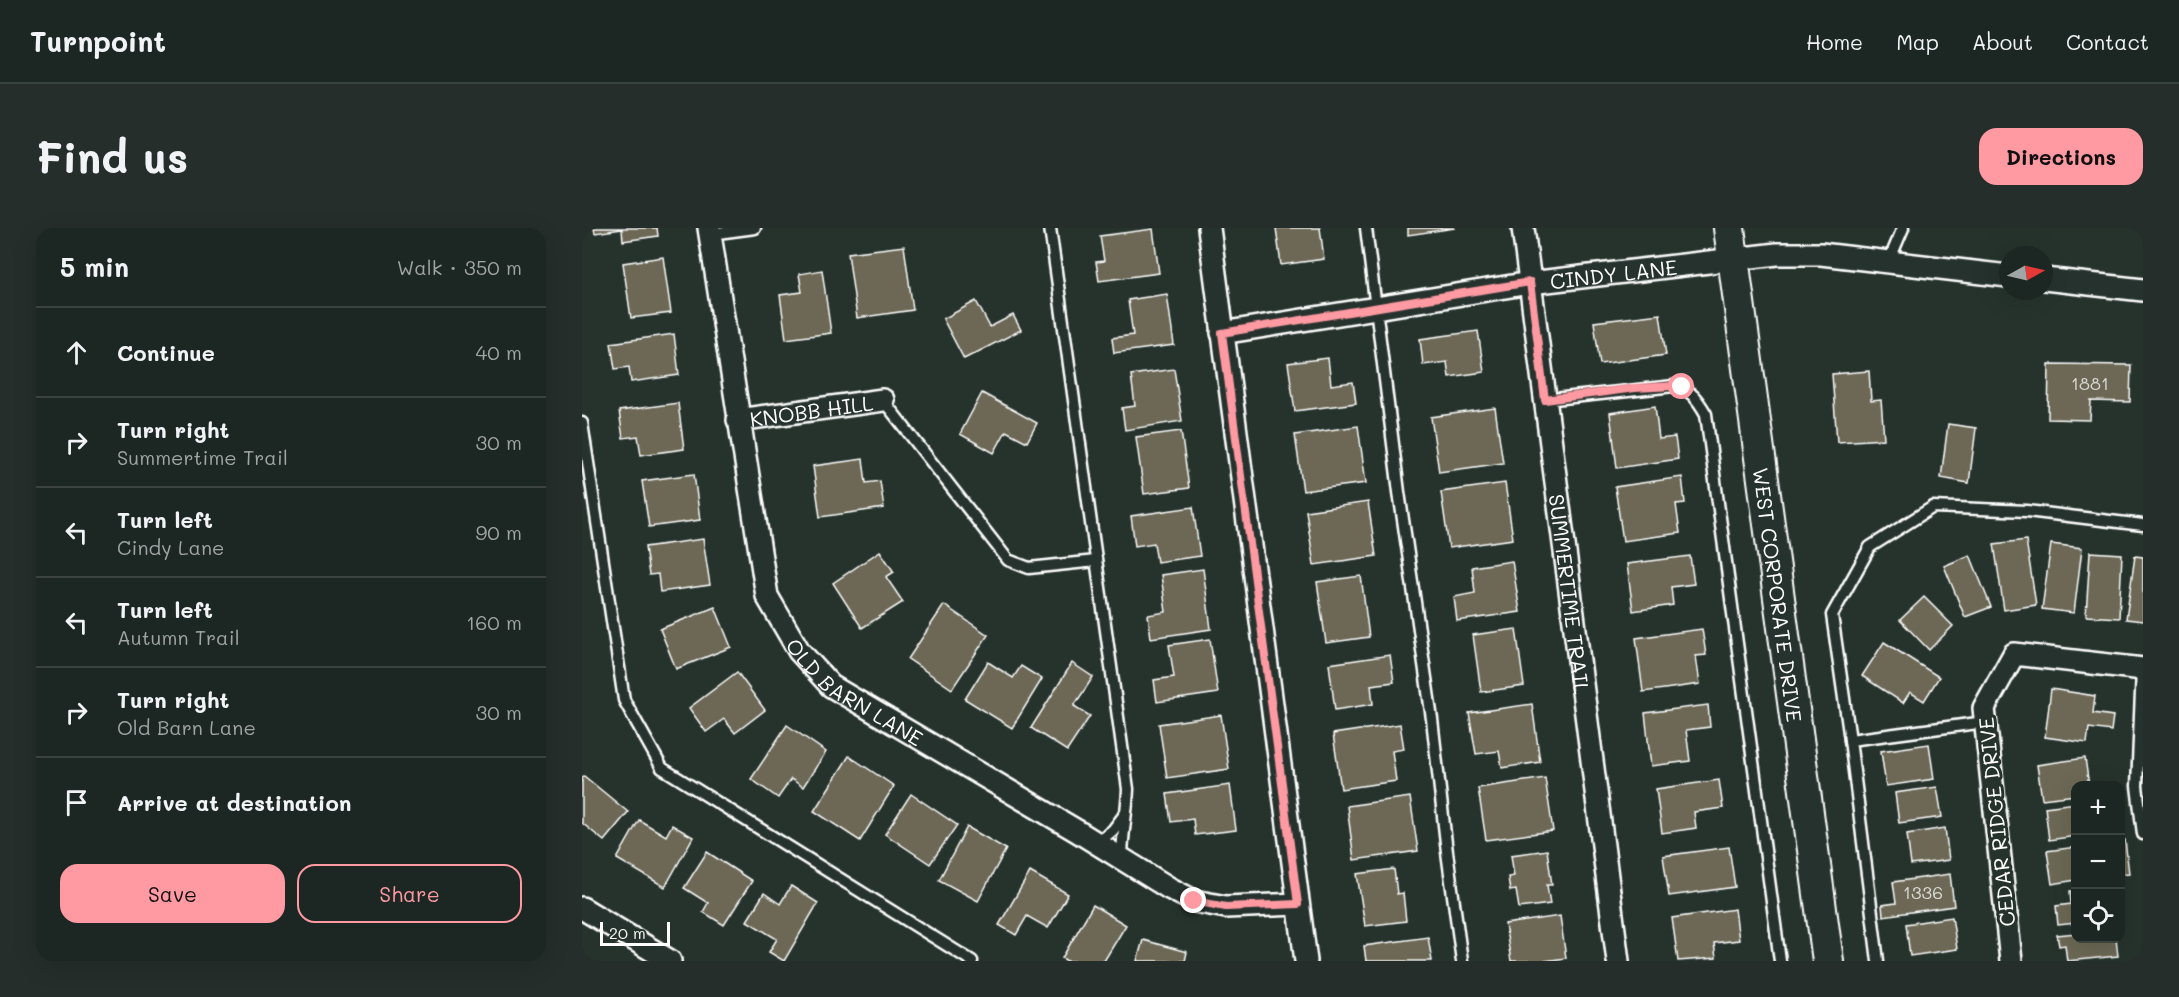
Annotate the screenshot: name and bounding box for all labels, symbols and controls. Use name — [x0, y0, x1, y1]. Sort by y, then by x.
text: Turnpoint — [30, 23, 166, 59]
text: Home — [1806, 28, 1863, 55]
text: Map — [1896, 28, 1939, 55]
text: About — [1972, 28, 2033, 55]
text: Contact — [2066, 28, 2149, 55]
button: Directions — [1979, 128, 2143, 185]
text: Find us — [36, 129, 188, 184]
north arrow — [1999, 246, 2053, 300]
text: 5 min — [60, 250, 129, 284]
street label: CINDY LANE — [1548, 252, 1678, 294]
text: Walk · 350 m — [397, 254, 522, 280]
icon: ahead — [60, 336, 93, 369]
text: Continue — [117, 338, 215, 367]
text: 40 m — [476, 339, 522, 365]
house number: 1881 — [2071, 371, 2109, 395]
route start — [1668, 373, 1694, 399]
street label: KNOBB HILL — [748, 388, 875, 432]
text: Turn right — [117, 415, 229, 444]
icon: right — [60, 426, 93, 459]
text: 30 m — [476, 429, 522, 455]
text: Summertime Trail — [117, 444, 288, 470]
street label: WEST CORPORATE DRIVE — [1748, 466, 1809, 724]
street label: SUMMERTIME TRAIL — [1544, 492, 1597, 695]
text: Turn left — [117, 505, 213, 534]
icon: left — [60, 516, 93, 549]
text: 90 m — [476, 519, 522, 545]
text: Cindy Lane — [117, 534, 224, 560]
text: Turn left — [117, 595, 213, 624]
icon: left — [60, 606, 93, 639]
text: 160 m — [466, 609, 522, 635]
text: Autumn Trail — [117, 624, 240, 650]
street label: OLD BARN LANE — [781, 633, 928, 751]
text: Turn right — [117, 685, 229, 714]
icon: right — [60, 696, 93, 729]
text: 30 m — [476, 699, 522, 725]
text: Old Barn Lane — [117, 714, 256, 740]
street label: CEDAR RIDGE DRIVE — [1972, 716, 2020, 928]
map controls — [2071, 781, 2125, 943]
button: + — [2071, 781, 2125, 835]
icon: arrive — [60, 786, 93, 819]
text: Arrive at destination — [117, 788, 352, 817]
button: − — [2071, 835, 2125, 889]
button: Save — [60, 864, 285, 923]
button: Share — [297, 864, 522, 923]
house number: 1336 — [1903, 880, 1943, 904]
route end — [1180, 887, 1206, 913]
button: locate — [2071, 889, 2125, 943]
scale bar — [600, 919, 670, 946]
text: 20 m — [609, 922, 646, 943]

